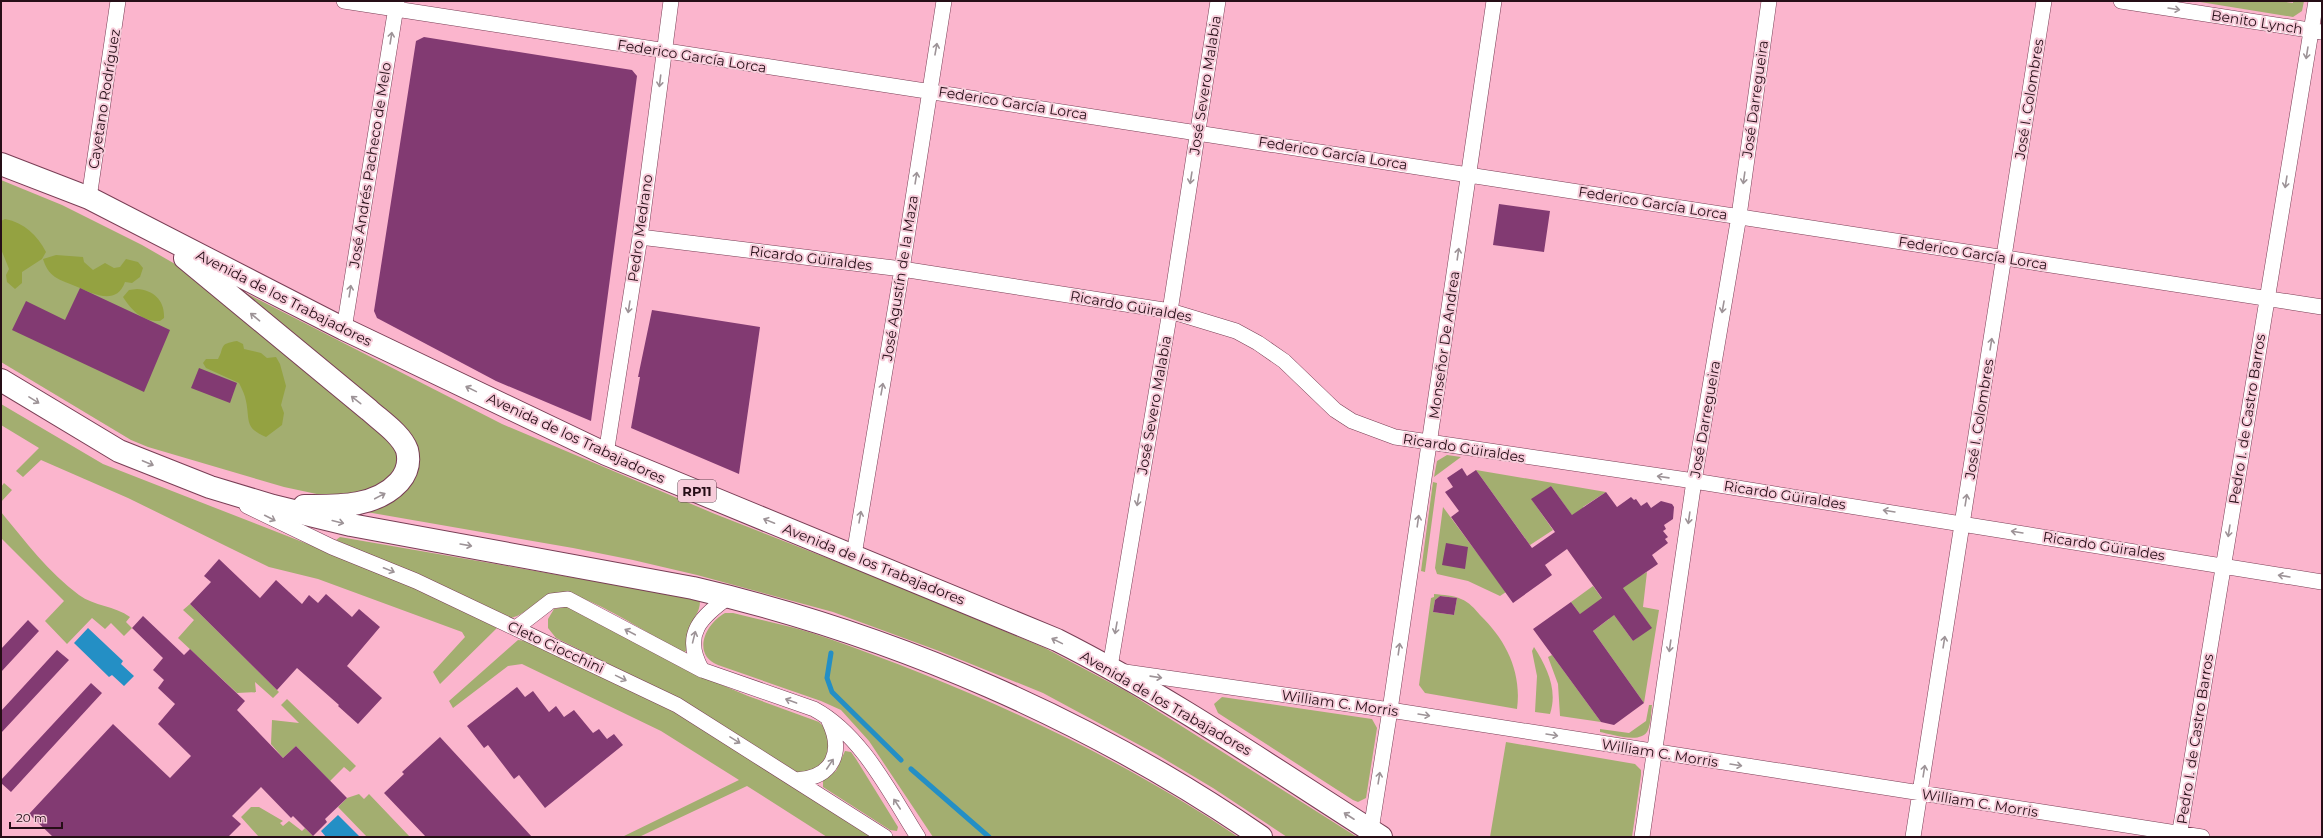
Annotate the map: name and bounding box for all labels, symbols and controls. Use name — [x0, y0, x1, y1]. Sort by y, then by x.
one-way arrow — [2167, 5, 2180, 13]
street label: Benito Lynch — [2210, 6, 2304, 38]
street label: José Severo Malabia — [1185, 14, 1225, 157]
street label: Cayetano Rodríguez — [84, 28, 124, 170]
one-way arrow — [387, 32, 395, 45]
street label: Federico García Lorca — [616, 35, 768, 77]
street label: José I. Colombres — [2010, 37, 2047, 161]
street label: José Darregueira — [1738, 39, 1772, 160]
one-way arrow — [932, 43, 940, 56]
one-way arrow — [2303, 46, 2311, 59]
street label: José Andrés Pacheco de Melo — [345, 61, 395, 270]
one-way arrow — [656, 74, 663, 87]
street label: Federico García Lorca — [937, 82, 1089, 124]
street label: Federico García Lorca — [1257, 132, 1409, 174]
one-way arrow — [912, 171, 920, 184]
one-way arrow — [1187, 171, 1195, 184]
one-way arrow — [1740, 171, 1748, 184]
street label: Pedro Medrano — [624, 173, 656, 283]
one-way arrow — [2282, 175, 2290, 188]
street label: Federico García Lorca — [1577, 182, 1729, 224]
street label: José Agustín de la Maza — [878, 194, 922, 363]
street label: Federico García Lorca — [1897, 232, 2049, 274]
street label: Ricardo Güiraldes — [749, 242, 873, 274]
street label: Avenida de los Trabajadores — [193, 246, 375, 350]
one-way arrow — [1454, 248, 1462, 261]
street label: Monseñor De Andrea — [1425, 270, 1463, 420]
one-way arrow — [346, 284, 354, 297]
street label: Ricardo Güiraldes — [1069, 286, 1193, 326]
one-way arrow — [625, 300, 633, 313]
one-way arrow — [1719, 300, 1727, 313]
one-way arrow — [250, 313, 261, 321]
street label: Pedro I. de Castro Barros — [2225, 332, 2269, 505]
street label: José Severo Malabia — [1133, 334, 1175, 477]
one-way arrow — [1987, 338, 1995, 351]
street label: José I. Colombres — [1960, 357, 1997, 481]
street label: José Darregueira — [1686, 359, 1724, 480]
one-way arrow — [878, 383, 886, 396]
one-way arrow — [466, 385, 478, 392]
street label: Avenida de los Trabajadores — [484, 389, 668, 487]
one-way arrow — [350, 395, 361, 404]
one-way arrow — [28, 396, 39, 404]
street label: Ricardo Güiraldes — [1402, 429, 1526, 467]
one-way arrow — [141, 460, 153, 468]
one-way arrow — [1657, 473, 1670, 481]
street label: Ricardo Güiraldes — [1723, 476, 1847, 514]
road number: RP11 — [678, 480, 716, 502]
one-way arrow — [374, 491, 386, 499]
one-way arrow — [1134, 493, 1142, 506]
one-way arrow — [1962, 494, 1970, 507]
one-way arrow — [1883, 507, 1896, 515]
one-way arrow — [857, 511, 865, 524]
one-way arrow — [1685, 511, 1693, 524]
one-way arrow — [263, 515, 275, 522]
one-way arrow — [1414, 515, 1422, 528]
one-way arrow — [764, 517, 776, 524]
one-way arrow — [332, 519, 345, 526]
street label: Avenida de los Trabajadores — [780, 519, 968, 609]
one-way arrow — [2224, 524, 2232, 537]
street label: Ricardo Güiraldes — [2042, 527, 2166, 565]
one-way arrow — [2011, 528, 2024, 536]
one-way arrow — [459, 542, 472, 550]
one-way arrow — [382, 566, 394, 574]
one-way arrow — [2277, 571, 2290, 579]
street label: Cleto Ciocchini — [505, 617, 607, 677]
one-way arrow — [1112, 621, 1120, 634]
one-way arrow — [624, 628, 636, 635]
one-way arrow — [691, 630, 699, 643]
one-way arrow — [1940, 636, 1948, 649]
one-way arrow — [1052, 637, 1064, 644]
one-way arrow — [1666, 639, 1674, 652]
one-way arrow — [1395, 643, 1403, 656]
street label: Avenida de los Trabajadores — [1077, 647, 1255, 760]
street label: Pedro I. de Castro Barros — [2173, 652, 2217, 825]
one-way arrow — [1149, 673, 1162, 681]
one-way arrow — [614, 675, 626, 682]
street label: William C. Morris — [1280, 686, 1400, 720]
one-way arrow — [786, 697, 798, 705]
one-way arrow — [1417, 711, 1430, 719]
one-way arrow — [1545, 731, 1558, 739]
street label: William C. Morris — [1600, 735, 1720, 771]
one-way arrow — [729, 736, 740, 745]
one-way arrow — [826, 759, 834, 770]
one-way arrow — [1729, 761, 1742, 769]
one-way arrow — [1920, 765, 1928, 778]
one-way arrow — [1375, 772, 1383, 785]
street label: William C. Morris — [1920, 785, 2040, 821]
one-way arrow — [893, 799, 901, 810]
scale bar — [10, 804, 62, 830]
text: 20 m — [16, 810, 47, 825]
one-way arrow — [1343, 812, 1354, 820]

